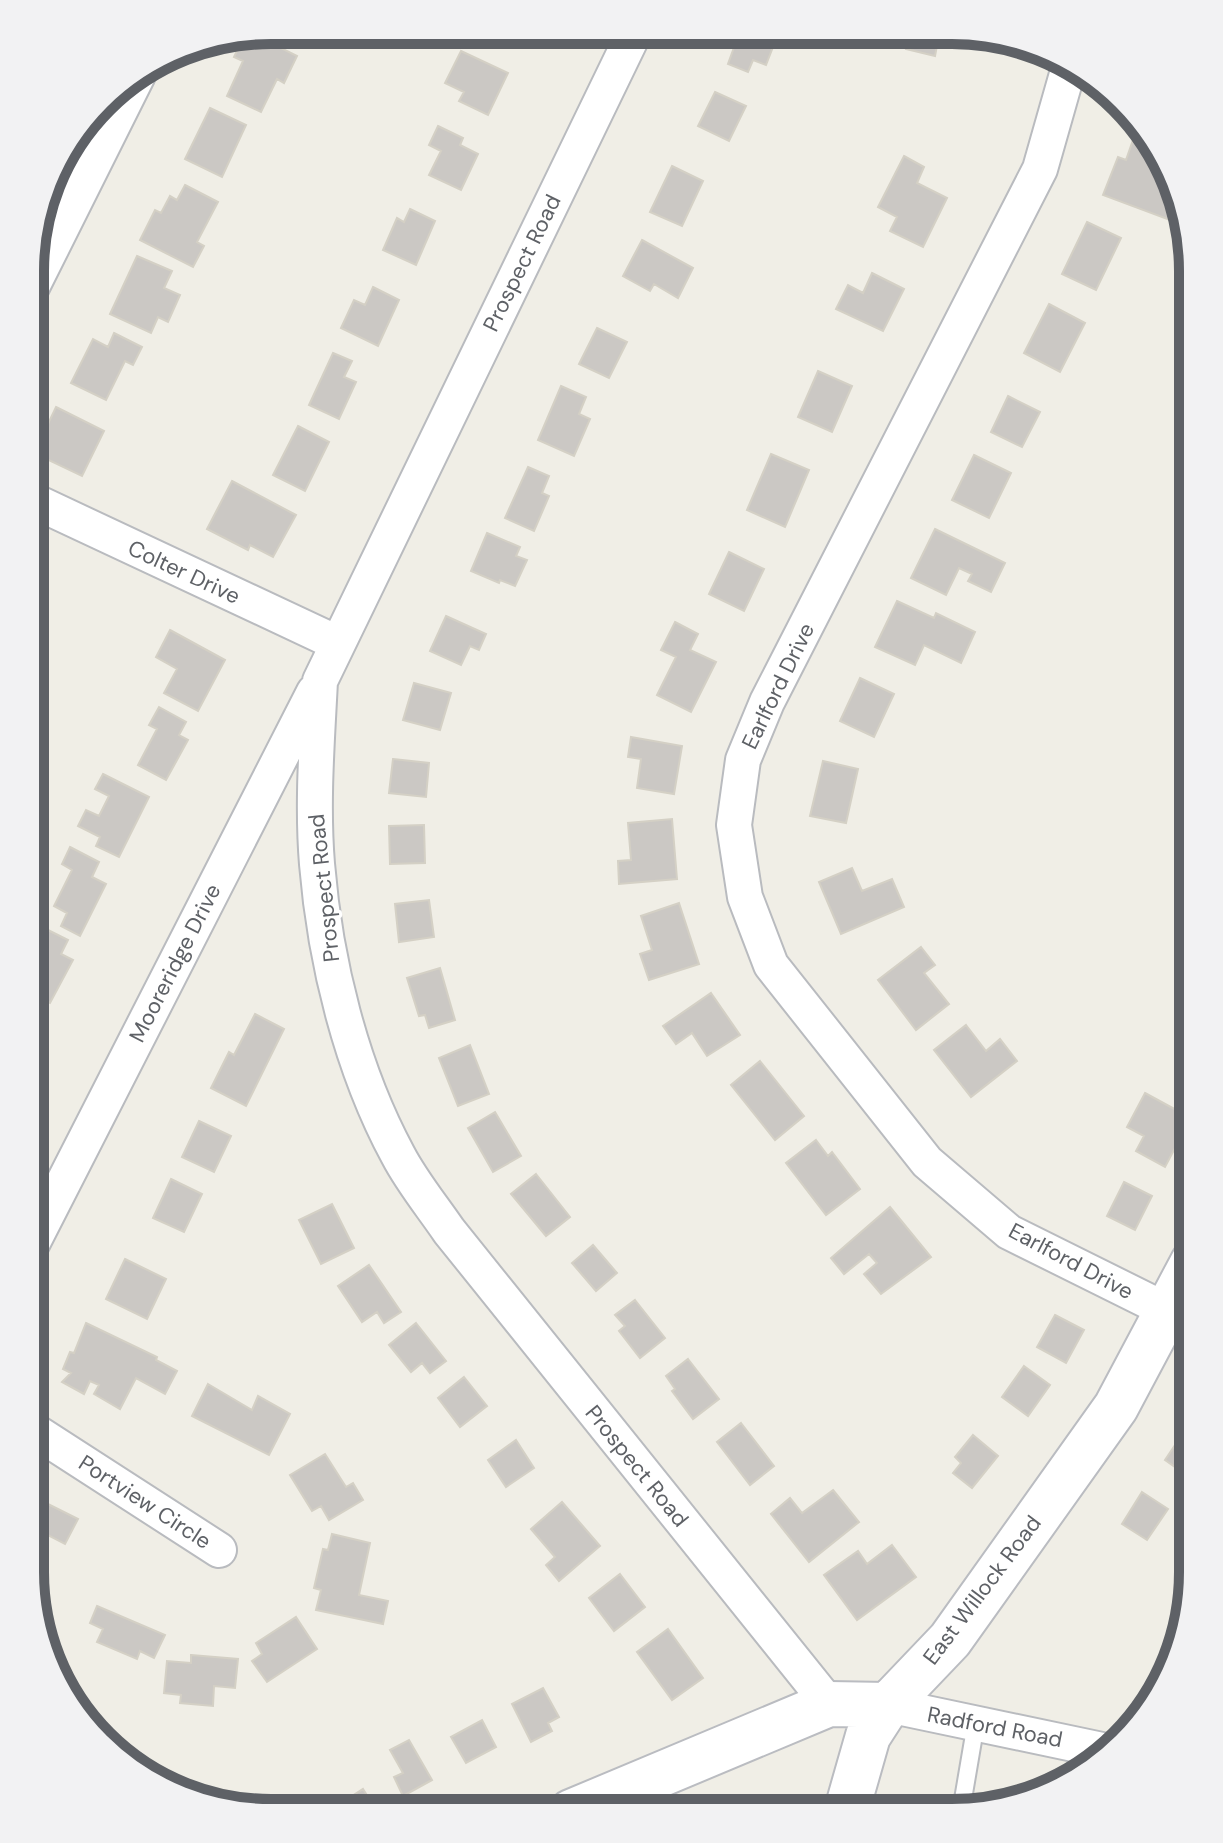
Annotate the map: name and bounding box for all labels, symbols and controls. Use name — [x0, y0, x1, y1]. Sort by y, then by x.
street label: Prospect Road — [476, 190, 568, 336]
street label: Colter Drive — [123, 533, 245, 611]
street label: Earlford Drive — [735, 618, 821, 754]
street label: Prospect Road — [302, 812, 346, 964]
street label: Mooreridge Drive — [123, 879, 227, 1047]
street label: Earlford Drive — [1004, 1216, 1138, 1306]
street label: Prospect Road — [579, 1399, 695, 1533]
street label: Portview Circle — [73, 1448, 217, 1556]
street label: East Willock Road — [916, 1510, 1048, 1670]
street label: Radford Road — [925, 1700, 1065, 1754]

